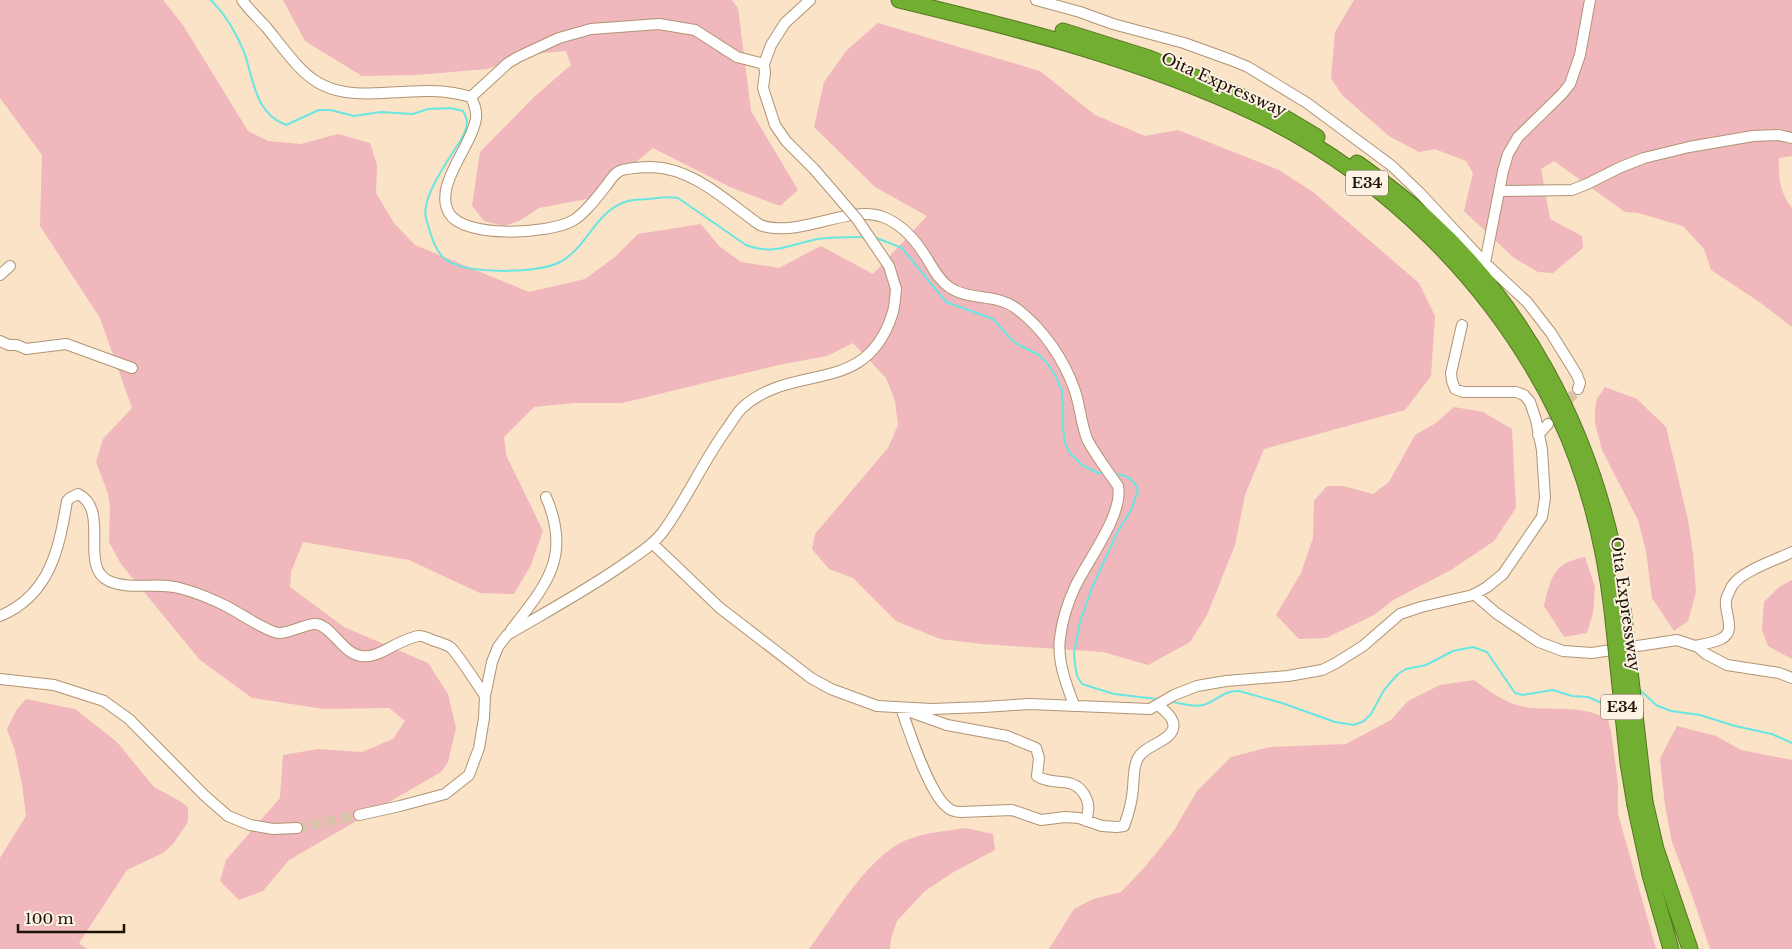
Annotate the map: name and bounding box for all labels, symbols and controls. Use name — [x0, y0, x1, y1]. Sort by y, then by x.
street label: Oita Expressway — [1158, 47, 1291, 121]
road number: E34 — [1346, 170, 1388, 196]
street label: Oita Expressway — [1607, 536, 1645, 673]
road number: E34 — [1601, 694, 1643, 720]
scale bar — [18, 902, 124, 934]
text: 100 m — [25, 909, 74, 928]

